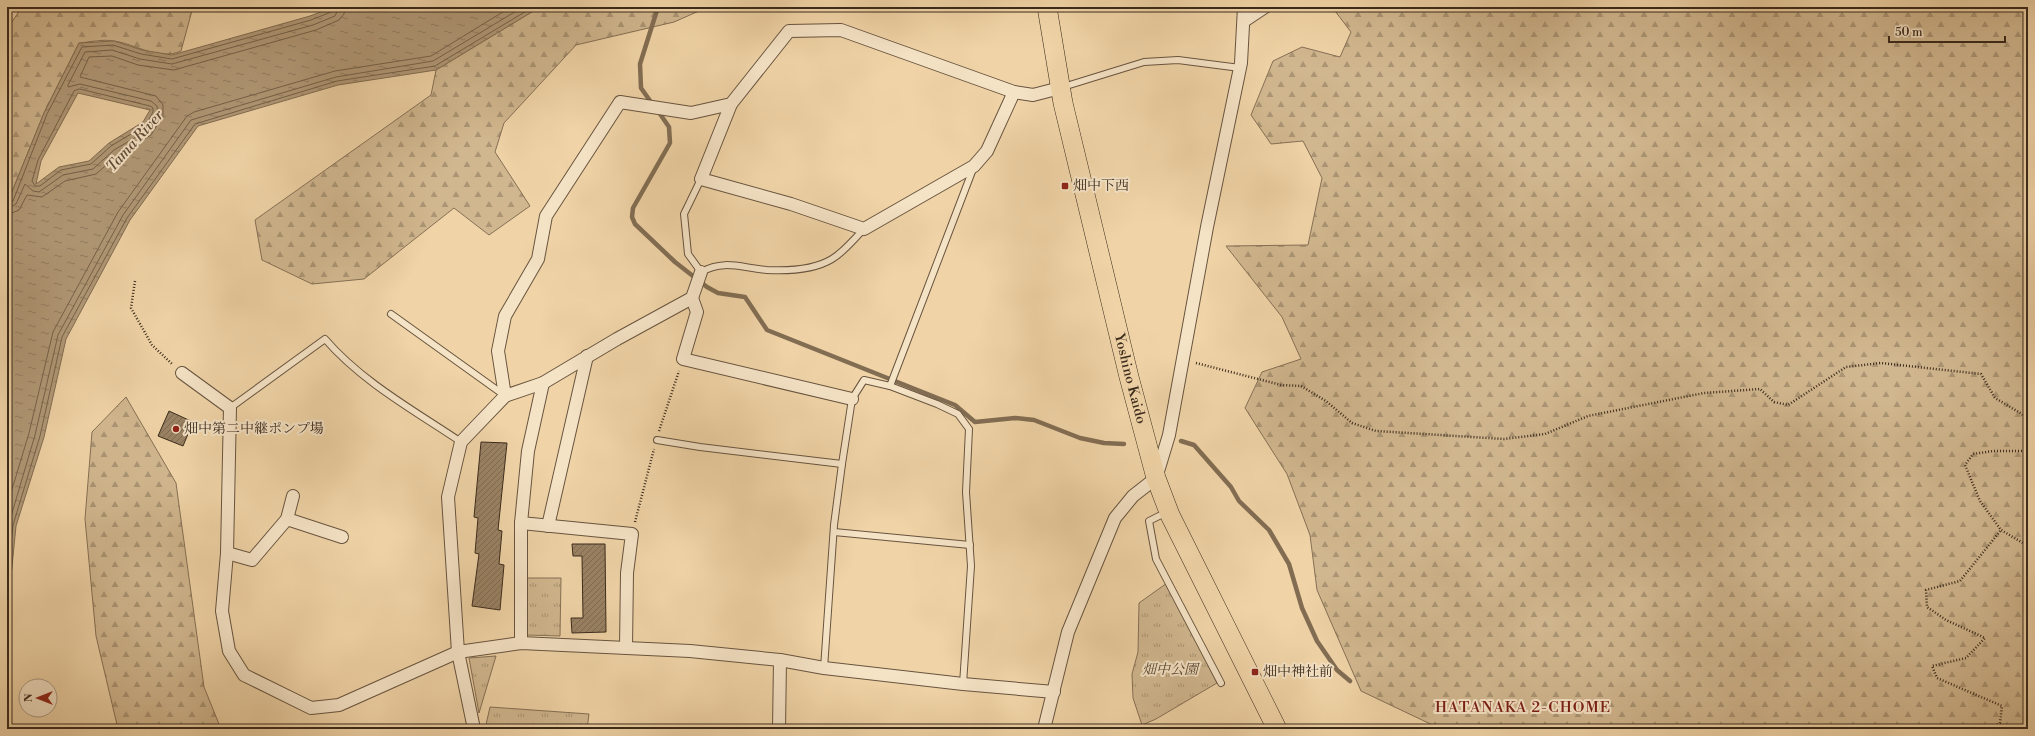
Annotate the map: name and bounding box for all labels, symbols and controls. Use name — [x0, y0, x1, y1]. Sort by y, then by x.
scale bar — [1889, 18, 2005, 44]
text: 50 m — [1895, 25, 1923, 40]
water label: Tama River — [102, 106, 168, 176]
place label: 畑中下西 — [1073, 177, 1129, 195]
marker: 畑中下西 — [1060, 181, 1070, 191]
street label: Yoshino Kaido — [1110, 331, 1150, 426]
place label: 畑中第二中継ポンプ場 — [184, 420, 324, 438]
marker: 畑中第二中継ポンプ場 — [171, 424, 181, 434]
park label: 畑中公園 — [1142, 661, 1200, 679]
place label: 畑中神社前 — [1263, 663, 1333, 681]
marker: 畑中神社前 — [1250, 667, 1260, 677]
north arrow — [18, 678, 58, 718]
text: N — [22, 693, 36, 702]
district label: HATANAKA 2-CHOME — [1435, 698, 1611, 717]

